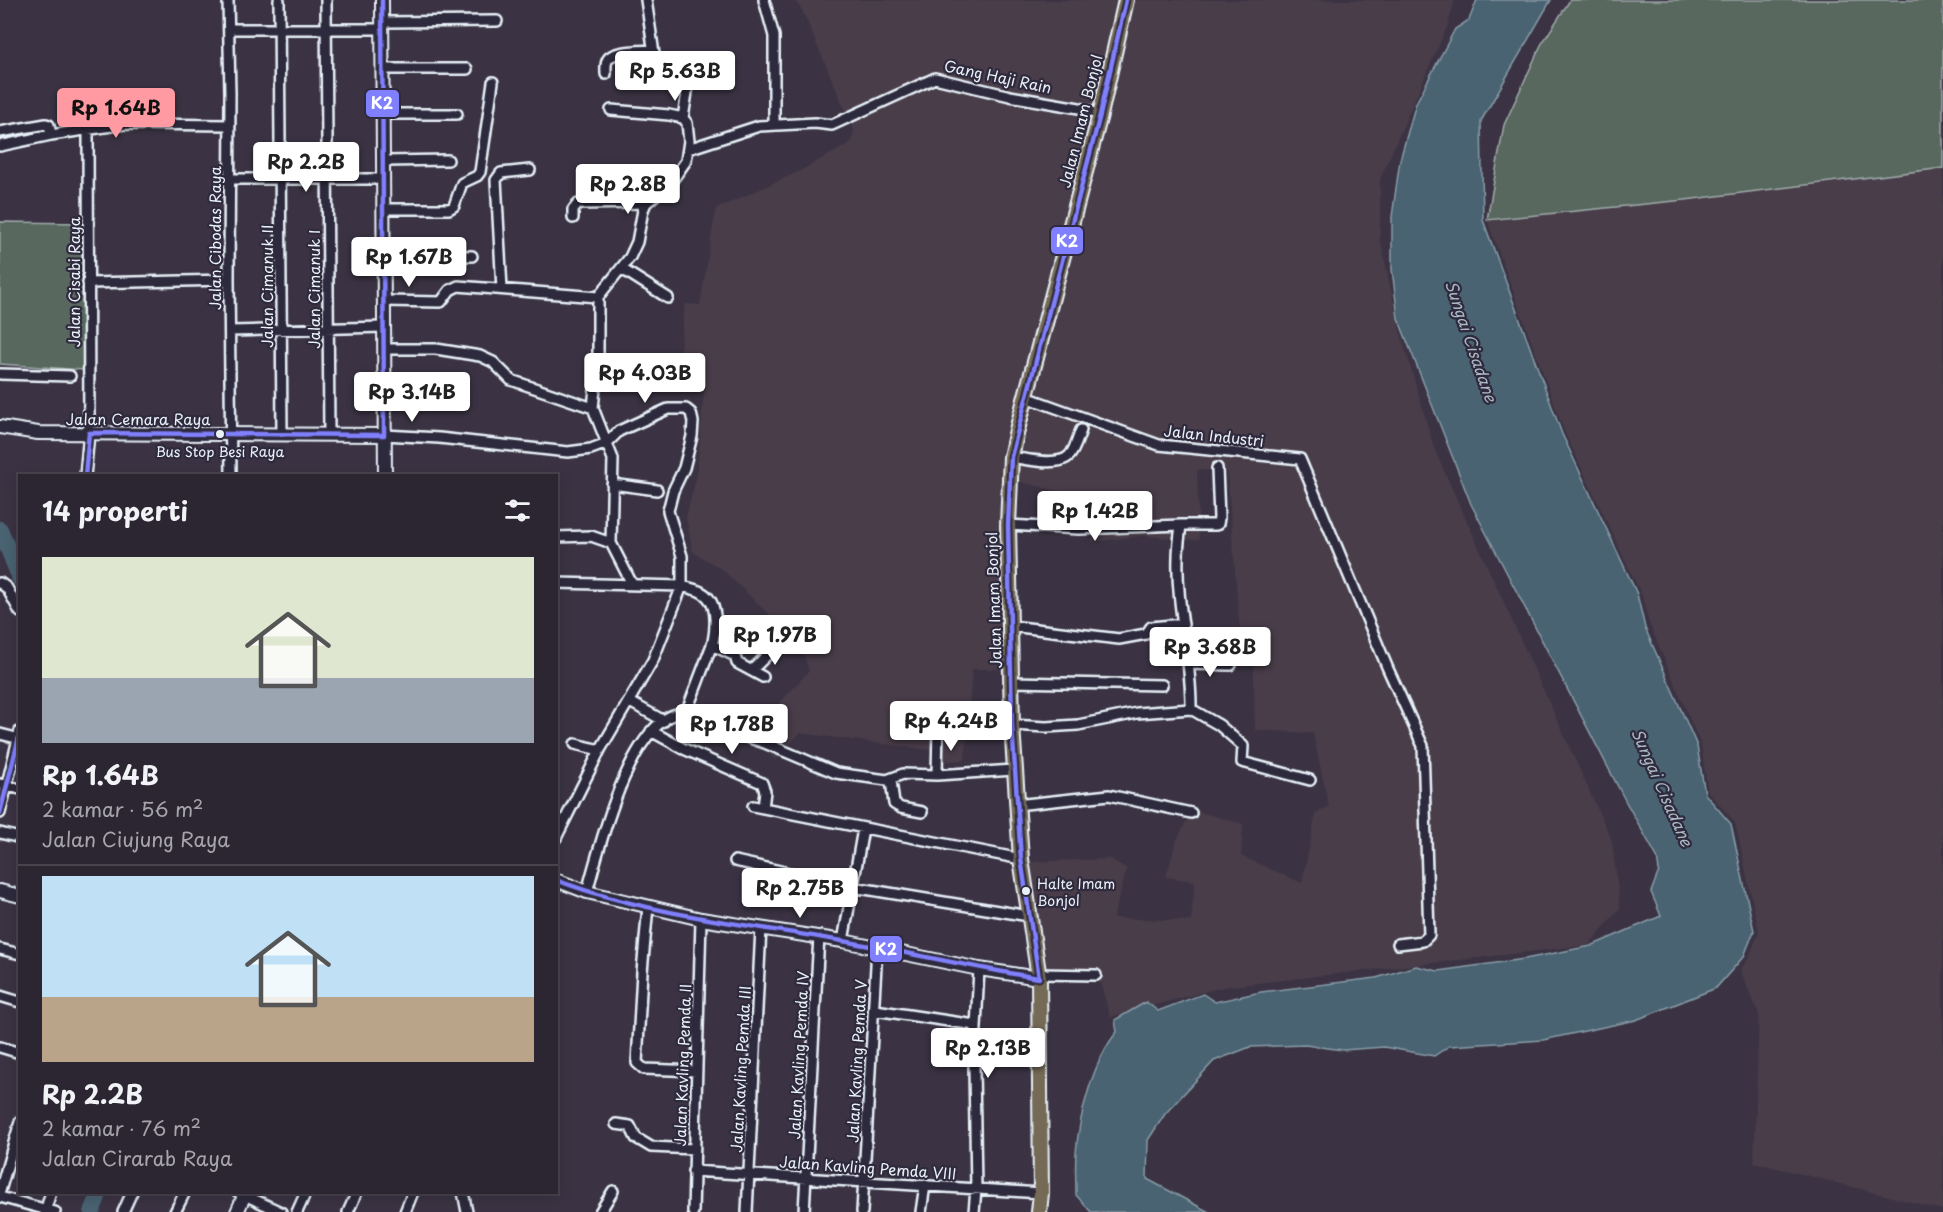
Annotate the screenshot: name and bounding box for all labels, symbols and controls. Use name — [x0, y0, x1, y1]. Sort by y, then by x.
pin: Rp 5.63B — [613, 51, 737, 102]
street label: Jalan Imam Bonjol — [1052, 52, 1108, 190]
street label: Gang Haji Rain — [942, 53, 1054, 99]
text: Rp 5.63B — [629, 55, 721, 85]
pin: Rp 1.64B — [54, 88, 178, 139]
line badge: K2 — [365, 89, 400, 118]
text: K2 — [371, 90, 394, 114]
text: Rp 1.64B — [71, 92, 161, 122]
pin: Rp 2.2B — [251, 142, 361, 193]
text: Rp 2.2B — [267, 146, 345, 176]
pin: Rp 2.8B — [573, 164, 683, 215]
street label: Jalan Cibodas Raya — [203, 165, 226, 310]
text: Rp 2.8B — [590, 168, 666, 198]
street label: Jalan Cisabi Raya — [62, 216, 85, 347]
street label: Jalan Cimanuk II — [255, 224, 278, 348]
line badge: K2 — [1050, 226, 1084, 255]
text: K2 — [1056, 228, 1079, 252]
street label: Jalan Cimanuk I — [302, 229, 325, 349]
pin: Rp 1.67B — [347, 237, 471, 288]
text: Rp 1.67B — [365, 241, 453, 271]
water label: Sungai Cisadane — [1440, 277, 1504, 406]
pin: Rp 4.03B — [583, 353, 707, 404]
text: Rp 4.03B — [598, 357, 692, 387]
pin: Rp 3.14B — [350, 372, 474, 423]
text: Rp 3.14B — [368, 376, 456, 406]
street label: Jalan Cemara Raya — [66, 407, 210, 430]
street label: Jalan Industri — [1163, 418, 1265, 452]
marker: Bus Stop Besi Raya — [214, 428, 226, 440]
place label: Bus Stop Besi Raya — [156, 441, 284, 462]
text: 14 properti — [42, 491, 188, 530]
pin: Rp 1.42B — [1033, 491, 1157, 542]
icon: filters — [501, 494, 534, 527]
text: Rp 1.42B — [1051, 495, 1139, 525]
street label: Jalan Imam Bonjol — [979, 531, 1007, 669]
icon: home — [234, 596, 342, 704]
pin: Rp 1.97B — [713, 615, 837, 666]
text: Rp 1.97B — [733, 619, 817, 649]
pin: Rp 3.68B — [1148, 627, 1272, 678]
text: Rp 3.68B — [1164, 631, 1256, 661]
pin: Rp 4.24B — [889, 701, 1013, 752]
pin: Rp 1.78B — [670, 704, 794, 755]
text: Rp 4.24B — [904, 705, 998, 735]
text: Rp 1.78B — [690, 708, 774, 738]
water label: Sungai Cisadane — [1626, 724, 1700, 851]
text: Rp 1.64B — [42, 755, 159, 794]
text: 2 kamar · 56 m² — [42, 794, 203, 824]
text: Jalan Ciujung Raya — [42, 824, 230, 854]
pin: Rp 2.75B — [738, 868, 862, 919]
text: Rp 2.75B — [756, 872, 844, 902]
place label: Halte Imam Bonjol — [1037, 873, 1115, 911]
marker: Halte Imam Bonjol — [1020, 885, 1032, 897]
icon: home — [234, 915, 342, 1023]
line badge: K2 — [869, 935, 903, 963]
text: K2 — [875, 936, 898, 960]
street label: Jalan Kavling Pemda IV — [782, 970, 814, 1140]
street label: Jalan Kavling Pemda V — [840, 979, 872, 1143]
street label: Jalan Kavling Pemda II — [668, 983, 696, 1147]
street label: Jalan Kavling Pemda III — [724, 985, 756, 1153]
pin: Rp 2.13B — [926, 1028, 1050, 1079]
text: Rp 2.13B — [945, 1032, 1031, 1062]
text: Rp 2.2B — [42, 1074, 143, 1113]
text: 2 kamar · 76 m² — [42, 1113, 201, 1143]
text: Jalan Cirarab Raya — [42, 1143, 232, 1173]
street label: Jalan Kavling Pemda VIII — [779, 1149, 957, 1185]

